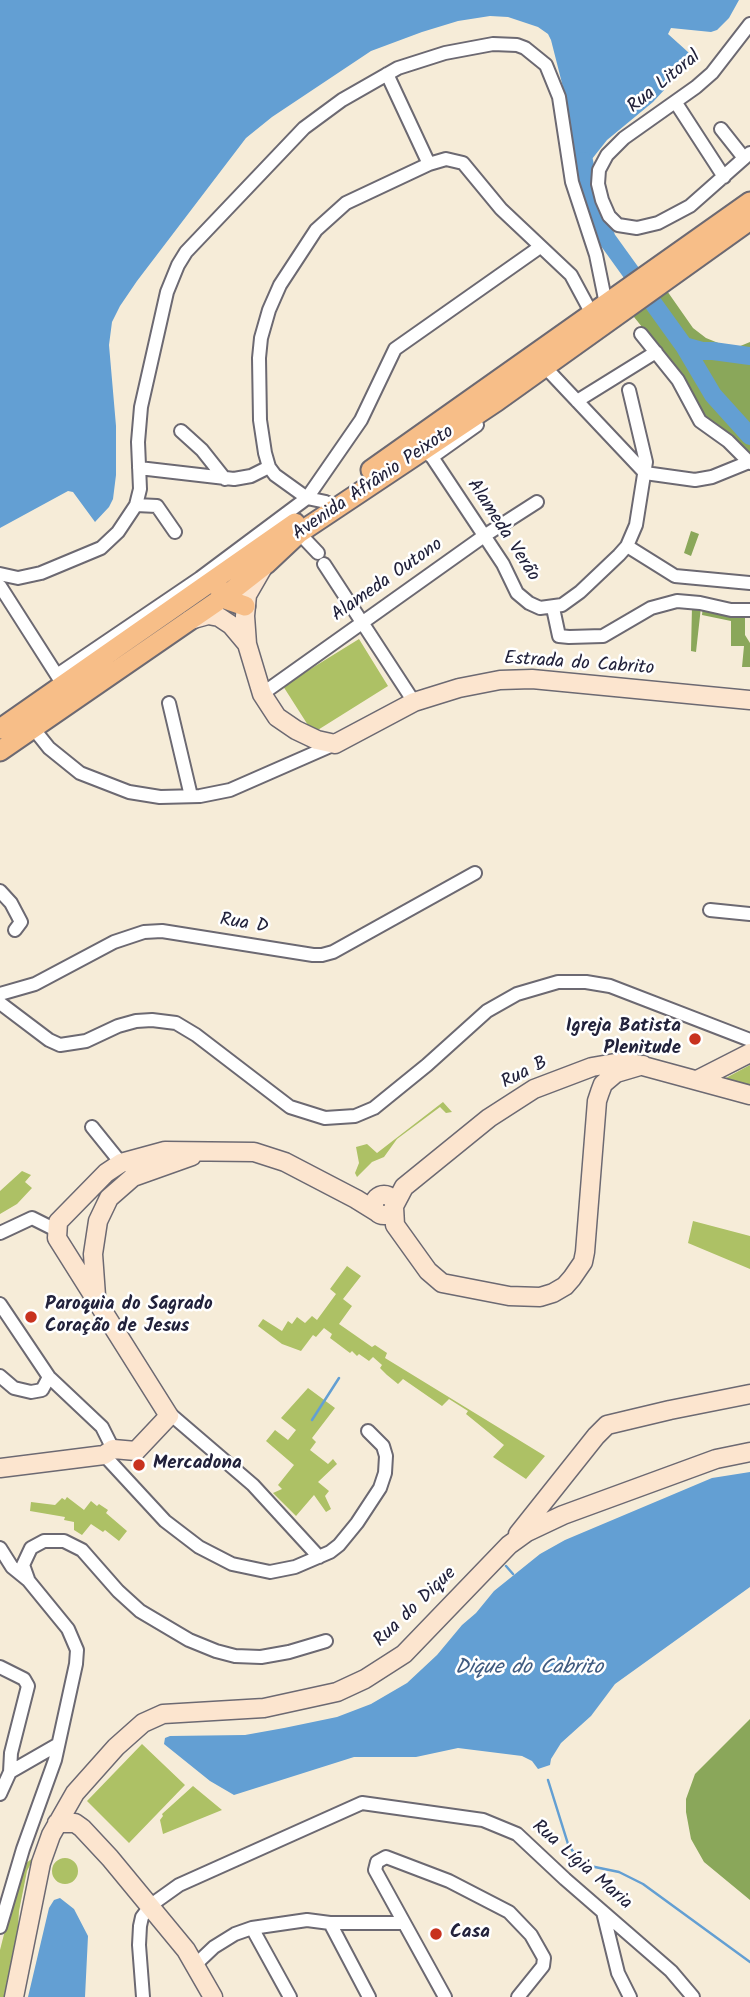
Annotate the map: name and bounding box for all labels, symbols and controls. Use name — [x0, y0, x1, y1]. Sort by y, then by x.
street label: Rua Litoral — [624, 47, 706, 119]
street label: Avenida Afrânio Peixoto — [289, 422, 459, 546]
street label: Alameda Verão — [460, 476, 544, 586]
street label: Alameda Outono — [328, 534, 448, 628]
street label: Estrada do Cabrito — [503, 648, 655, 682]
street label: Rua D — [218, 910, 270, 940]
place label: Igreja Batista Plenitude — [566, 1017, 681, 1061]
marker: Igreja Batista Plenitude — [687, 1031, 703, 1047]
street label: Rua B — [498, 1053, 552, 1095]
place label: Paroquia do Sagrado Coração de Jesus — [45, 1295, 213, 1339]
marker: Paroquia do Sagrado Coração de Jesus — [23, 1309, 39, 1325]
place label: Mercadona — [153, 1454, 242, 1476]
marker: Mercadona — [131, 1457, 147, 1473]
street label: Rua do Dique — [370, 1563, 462, 1653]
water label: Dique do Cabrito — [455, 1656, 603, 1682]
street label: Rua Lígia Maria — [526, 1816, 636, 1916]
place label: Casa — [450, 1923, 490, 1945]
marker: Casa — [428, 1926, 444, 1942]

